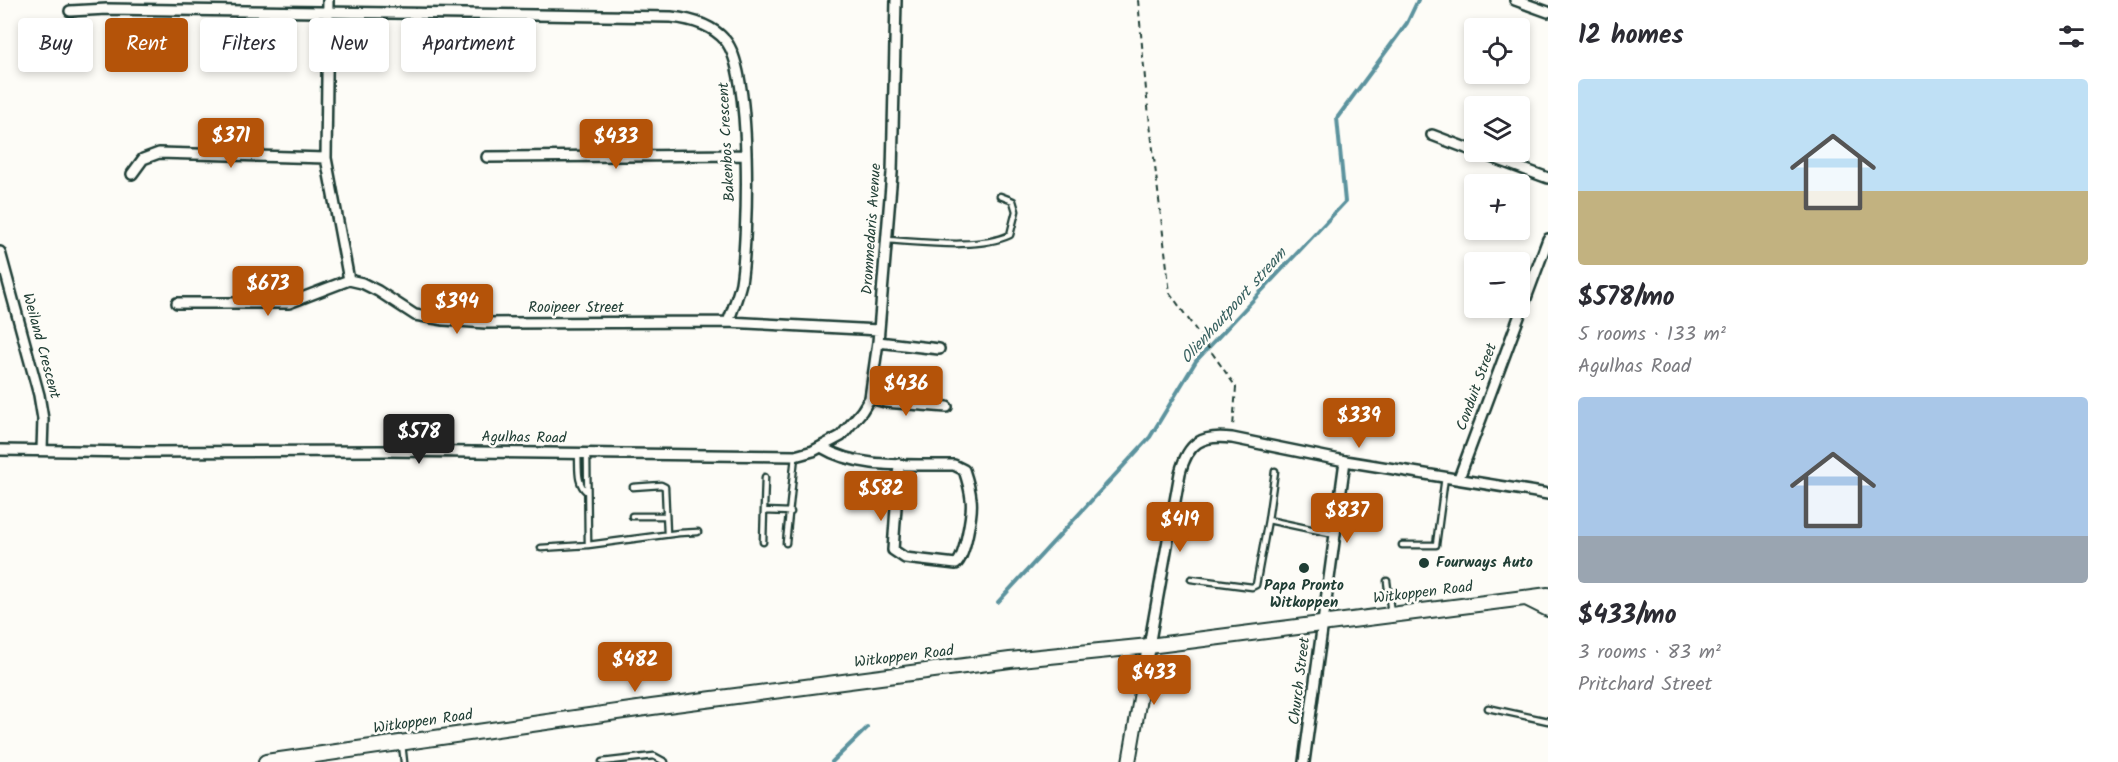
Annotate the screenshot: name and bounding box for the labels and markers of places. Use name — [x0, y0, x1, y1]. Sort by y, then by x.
pin: $371 — [195, 118, 267, 169]
pin: $433 — [580, 119, 652, 170]
pin: $673 — [232, 266, 304, 317]
pin: $394 — [421, 284, 493, 335]
pin: $436 — [870, 366, 942, 417]
pin: $339 — [1323, 398, 1395, 449]
pin: $578 — [383, 414, 455, 465]
pin: $582 — [845, 471, 917, 522]
pin: $837 — [1311, 493, 1383, 544]
pin: $419 — [1144, 502, 1216, 553]
place label: Fourways Auto — [1436, 551, 1533, 575]
marker: Fourways Auto — [1417, 556, 1431, 570]
marker: Papa Pronto Witkoppen — [1297, 561, 1311, 575]
place label: Papa Pronto Witkoppen — [1264, 574, 1344, 615]
pin: $482 — [599, 642, 671, 693]
pin: $433 — [1118, 655, 1190, 706]

